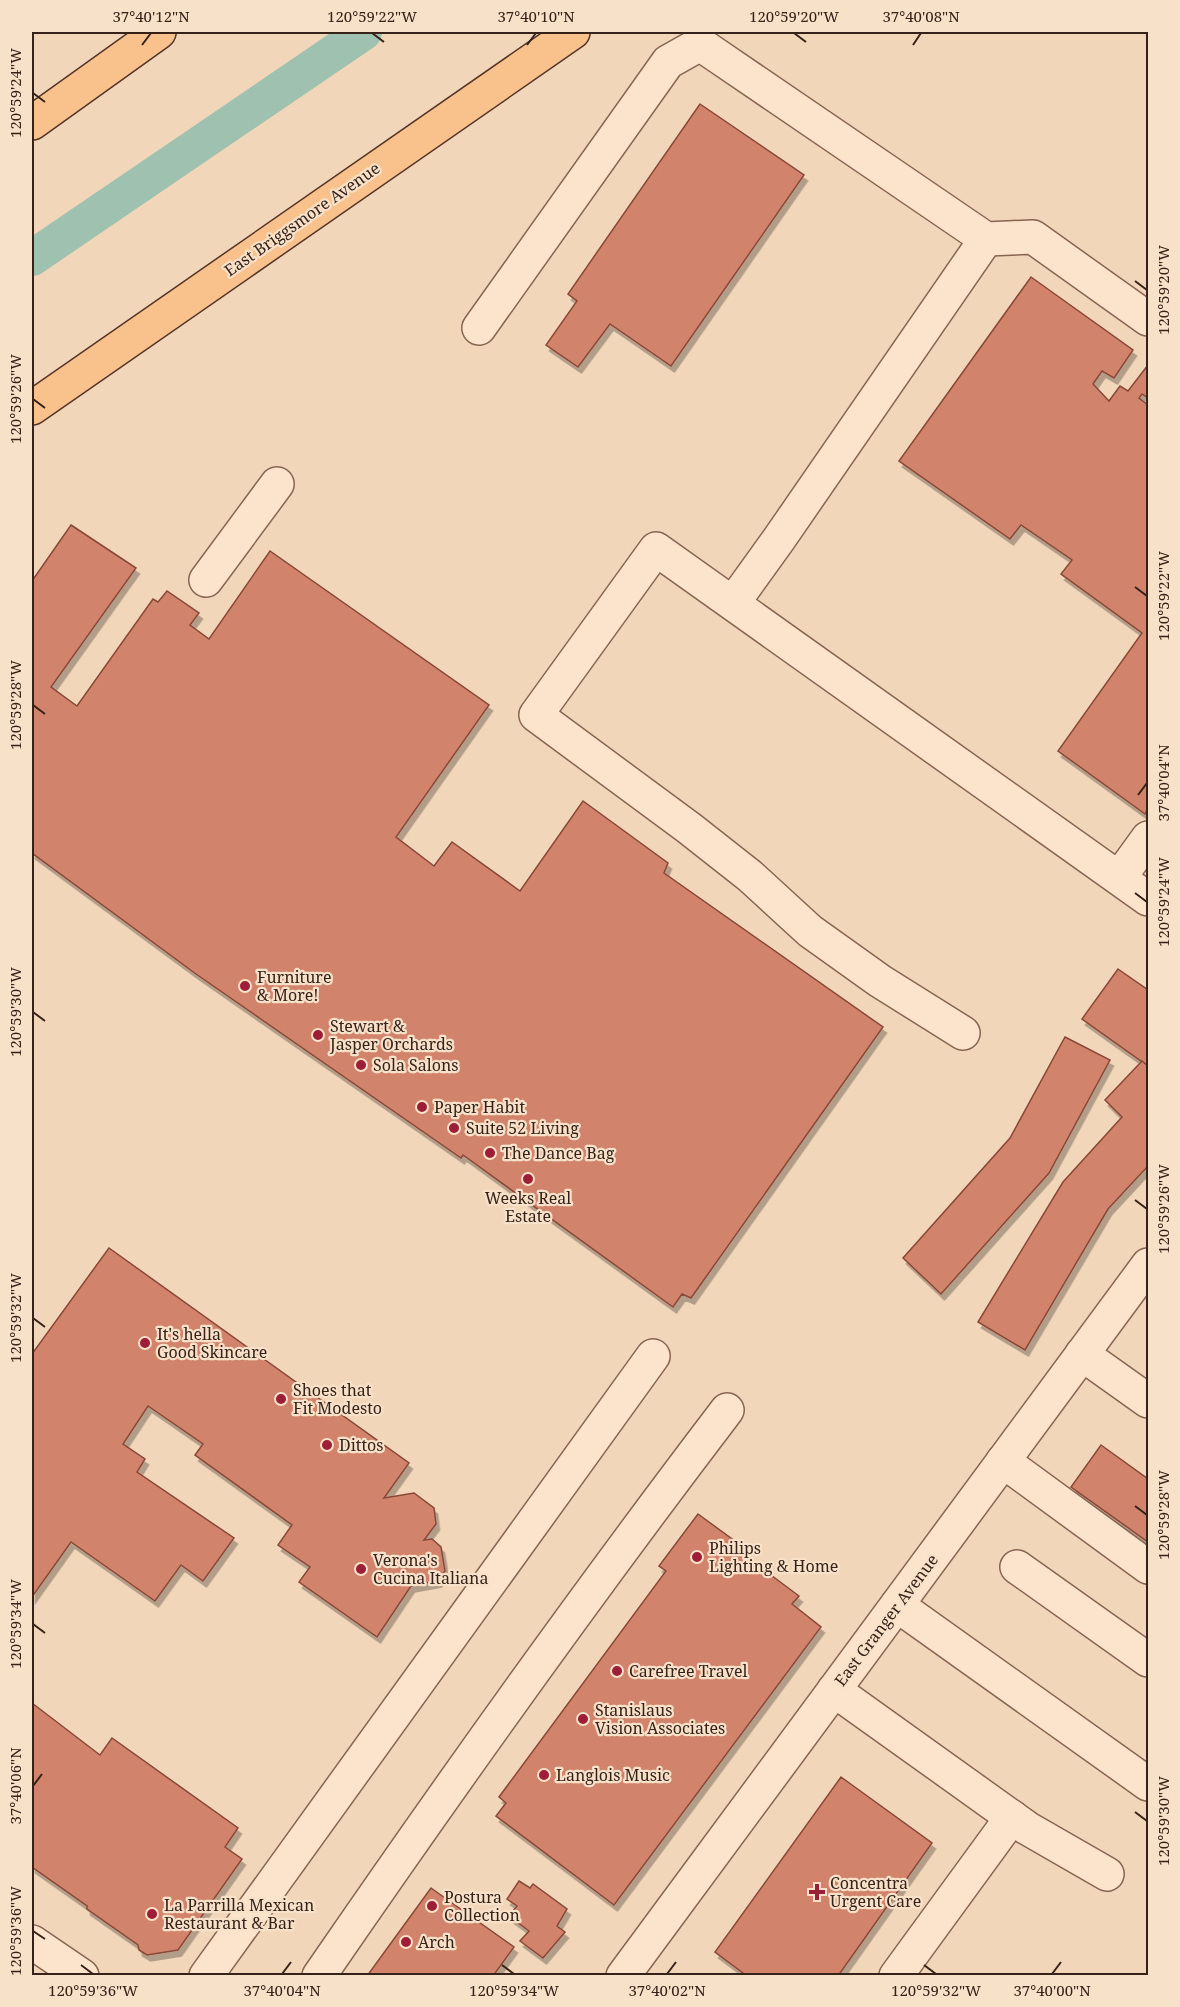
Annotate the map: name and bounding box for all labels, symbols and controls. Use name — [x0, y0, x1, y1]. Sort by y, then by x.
text: 37°40'12"N — [112, 6, 190, 26]
text: 120°59'22"W — [327, 6, 417, 26]
text: 37°40'10"N — [497, 6, 575, 26]
text: 120°59'20"W — [749, 6, 839, 26]
text: 37°40'08"N — [882, 6, 960, 26]
text: 120°59'24"W — [5, 48, 25, 138]
street label: East Briggsmore Avenue — [220, 157, 384, 281]
text: 120°59'20"W — [1153, 245, 1173, 335]
text: 120°59'26"W — [5, 354, 25, 444]
text: 120°59'22"W — [1153, 551, 1173, 641]
text: 120°59'28"W — [5, 660, 25, 750]
text: 37°40'04"N — [1153, 744, 1173, 822]
text: 120°59'24"W — [1153, 857, 1173, 947]
place label: Furniture & More! — [257, 966, 331, 1006]
text: 120°59'30"W — [5, 967, 25, 1057]
marker: Furniture & More! — [238, 979, 252, 993]
place label: Stewart & Jasper Orchards — [329, 1015, 453, 1055]
marker: Stewart & Jasper Orchards — [311, 1028, 325, 1042]
place label: Sola Salons — [373, 1054, 459, 1076]
marker: Sola Salons — [354, 1058, 368, 1072]
place label: Paper Habit — [434, 1096, 525, 1118]
marker: Paper Habit — [415, 1100, 429, 1114]
place label: Suite 52 Living — [466, 1117, 579, 1139]
marker: Suite 52 Living — [447, 1121, 461, 1135]
place label: The Dance Bag — [502, 1142, 615, 1164]
marker: The Dance Bag — [483, 1146, 497, 1160]
text: 120°59'26"W — [1153, 1164, 1173, 1254]
marker: Weeks Real Estate — [521, 1172, 535, 1186]
place label: Weeks Real Estate — [485, 1187, 571, 1227]
text: 120°59'32"W — [5, 1273, 25, 1363]
place label: It's hella Good Skincare — [157, 1323, 267, 1363]
marker: It's hella Good Skincare — [138, 1336, 152, 1350]
place label: Shoes that Fit Modesto — [293, 1379, 382, 1419]
marker: Shoes that Fit Modesto — [274, 1392, 288, 1406]
place label: Dittos — [339, 1434, 383, 1456]
marker: Dittos — [320, 1438, 334, 1452]
text: 120°59'28"W — [1153, 1470, 1173, 1560]
place label: Philips Lighting & Home — [709, 1537, 838, 1577]
place label: Verona's Cucina Italiana — [373, 1549, 488, 1589]
street label: East Granger Avenue — [829, 1549, 943, 1691]
marker: Philips Lighting & Home — [690, 1550, 704, 1564]
marker: Verona's Cucina Italiana — [354, 1562, 368, 1576]
text: 120°59'34"W — [5, 1579, 25, 1669]
place label: Carefree Travel — [629, 1660, 748, 1682]
marker: Carefree Travel — [610, 1664, 624, 1678]
place label: Stanislaus Vision Associates — [595, 1699, 725, 1739]
marker: Stanislaus Vision Associates — [576, 1712, 590, 1726]
text: 37°40'06"N — [5, 1747, 25, 1825]
place label: Langlois Music — [556, 1764, 670, 1786]
marker: Langlois Music — [537, 1768, 551, 1782]
text: 120°59'30"W — [1153, 1776, 1173, 1866]
place label: Concentra Urgent Care — [830, 1872, 921, 1912]
marker: Concentra Urgent Care — [808, 1883, 826, 1901]
text: 120°59'36"W — [5, 1886, 25, 1976]
place label: Postura Collection — [444, 1886, 520, 1926]
place label: La Parrilla Mexican Restaurant & Bar — [164, 1894, 314, 1934]
marker: Postura Collection — [425, 1899, 439, 1913]
marker: La Parrilla Mexican Restaurant & Bar — [145, 1907, 159, 1921]
place label: Arch — [418, 1931, 455, 1953]
marker: Arch — [399, 1935, 413, 1949]
text: 120°59'36"W — [48, 1980, 138, 2000]
text: 37°40'04"N — [243, 1980, 321, 2000]
text: 120°59'34"W — [469, 1980, 559, 2000]
text: 37°40'02"N — [628, 1980, 706, 2000]
text: 120°59'32"W — [891, 1980, 981, 2000]
text: 37°40'00"N — [1013, 1980, 1091, 2000]

